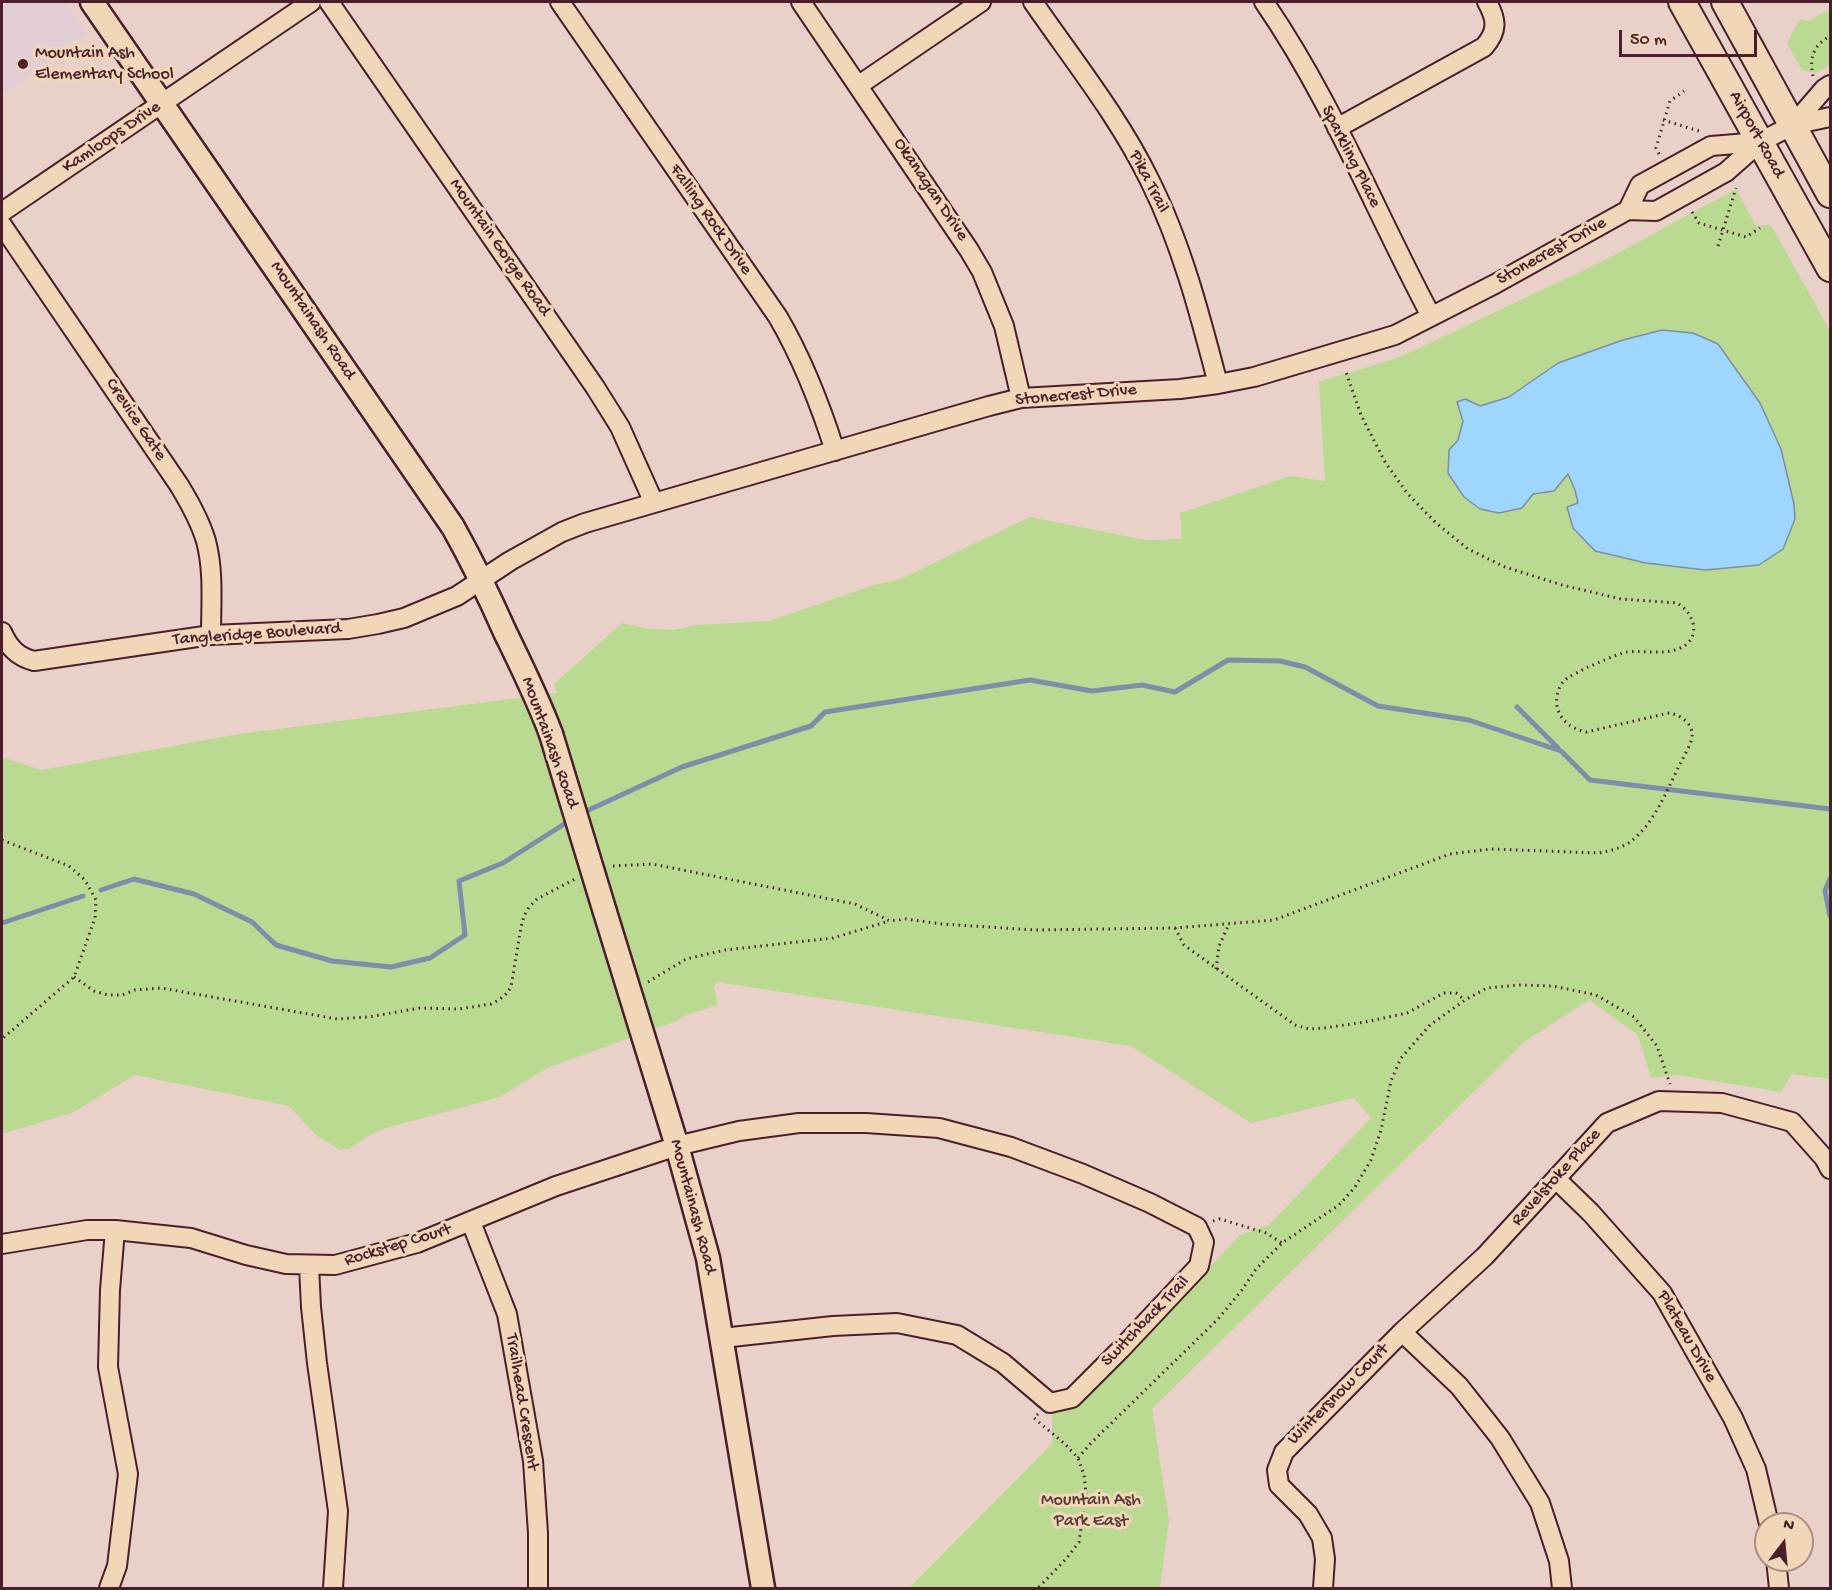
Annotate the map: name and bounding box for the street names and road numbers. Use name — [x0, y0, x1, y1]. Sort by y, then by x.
street label: Airport Road — [1723, 88, 1789, 182]
street label: Kamloops Drive — [59, 97, 165, 179]
street label: Sparkling Place — [1315, 102, 1385, 212]
street label: Okanagan Drive — [888, 134, 972, 246]
street label: Pika Trail — [1123, 147, 1173, 217]
street label: Falling Rock Drive — [664, 160, 756, 280]
street label: Mountain Gorge Road — [443, 175, 555, 321]
street label: Stonecrest Drive — [1493, 213, 1611, 291]
street label: Mountainash Road — [264, 258, 360, 384]
street label: Crevice Gate — [100, 375, 170, 465]
street label: Stonecrest Drive — [1014, 380, 1138, 412]
street label: Tangleridge Boulevard — [172, 618, 342, 652]
street label: Mountainash Road — [515, 674, 583, 812]
street label: Revelstoke Place — [1507, 1125, 1607, 1231]
street label: Mountainash Road — [664, 1137, 720, 1277]
street label: Rockstep Court — [342, 1220, 454, 1272]
street label: Switchback Trail — [1097, 1272, 1195, 1372]
street label: Plateau Drive — [1651, 1287, 1721, 1387]
street label: Trailhead Crescent — [500, 1332, 542, 1472]
street label: Wintersnow Court — [1284, 1340, 1394, 1450]

